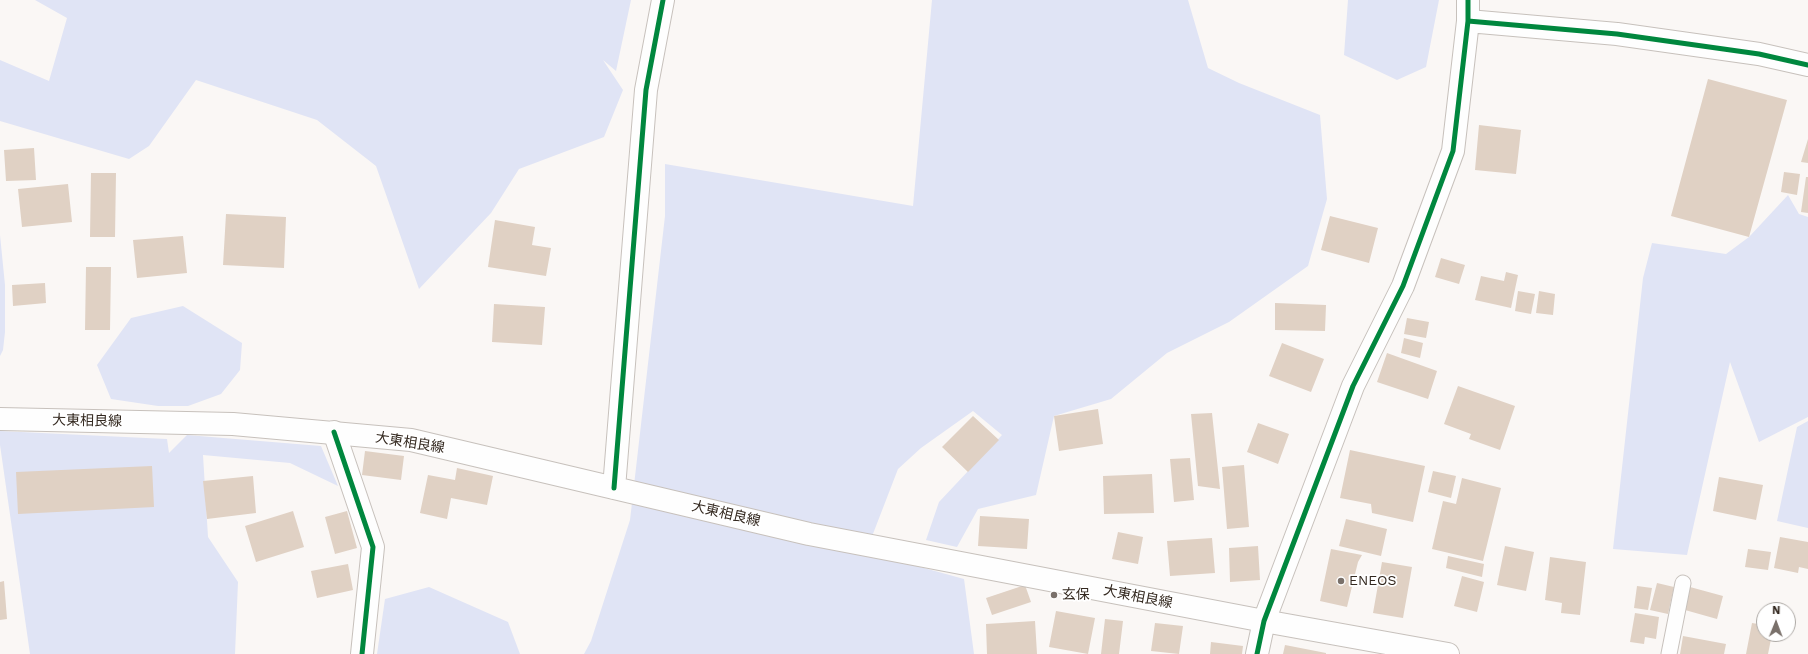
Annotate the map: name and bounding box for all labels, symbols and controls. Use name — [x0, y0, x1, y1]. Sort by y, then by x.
street label: 大東相良線 — [52, 412, 122, 430]
street label: 大東相良線 — [374, 429, 446, 457]
street label: 大東相良線 — [690, 498, 762, 530]
place label: ENEOS — [1349, 573, 1396, 589]
marker: ENEOS — [1336, 576, 1346, 586]
street label: 大東相良線 — [1102, 582, 1174, 612]
place label: 玄保 — [1062, 587, 1090, 603]
marker: 玄保 — [1049, 590, 1059, 600]
north arrow — [1756, 602, 1796, 642]
text: N — [1772, 604, 1780, 617]

